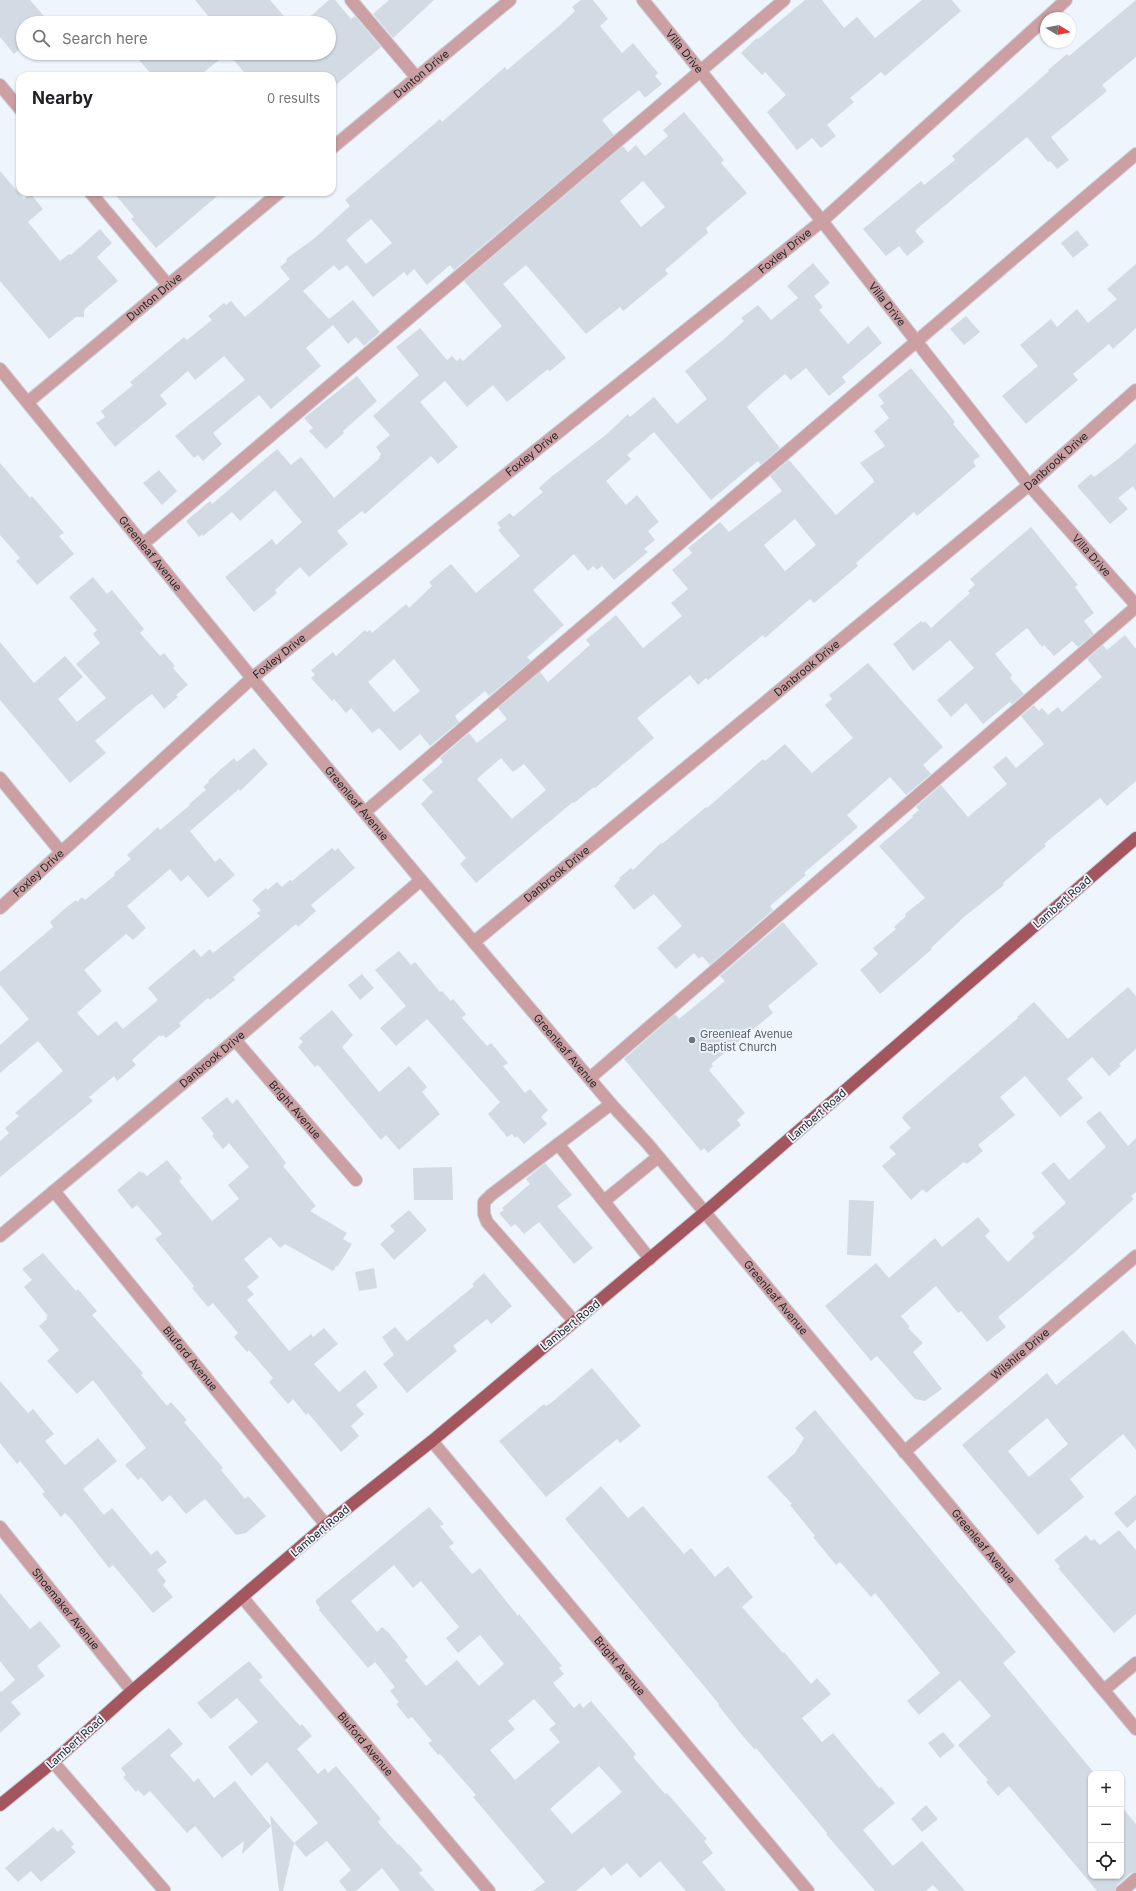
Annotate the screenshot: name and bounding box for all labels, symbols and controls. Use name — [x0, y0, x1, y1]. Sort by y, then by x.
north arrow — [1040, 12, 1076, 48]
search box — [16, 16, 336, 60]
icon: search — [30, 27, 52, 49]
street label: Villa Drive — [663, 27, 706, 76]
text: Search here — [62, 29, 148, 48]
street label: Dunton Drive — [391, 47, 452, 101]
text: Nearby — [32, 88, 93, 108]
text: 0 results — [267, 90, 320, 106]
street label: Foxley Drive — [755, 225, 814, 276]
street label: Dunton Drive — [123, 270, 185, 324]
street label: Villa Drive — [866, 279, 909, 329]
street label: Foxley Drive — [503, 428, 561, 479]
street label: Danbrook Drive — [1021, 429, 1091, 493]
street label: Greenleaf Avenue — [116, 513, 185, 594]
street label: Villa Drive — [1069, 531, 1114, 579]
street label: Foxley Drive — [250, 631, 308, 682]
street label: Danbrook Drive — [771, 637, 842, 699]
street label: Greenleaf Avenue — [322, 763, 392, 843]
street label: Danbrook Drive — [521, 843, 592, 905]
street label: Foxley Drive — [10, 846, 67, 900]
street label: Lambert Road — [1030, 873, 1094, 931]
street label: Greenleaf Avenue — [530, 1011, 601, 1091]
place label: Greenleaf Avenue Baptist Church — [700, 1027, 793, 1054]
street label: Danbrook Drive — [176, 1028, 248, 1091]
marker: Greenleaf Avenue Baptist Church — [687, 1035, 697, 1045]
street label: Bright Avenue — [266, 1077, 324, 1142]
street label: Lambert Road — [785, 1086, 849, 1144]
street label: Greenleaf Avenue — [741, 1257, 811, 1337]
street label: Lambert Road — [537, 1297, 603, 1353]
street label: Bluford Avenue — [160, 1323, 221, 1394]
street label: Wilshire Drive — [988, 1325, 1052, 1382]
street label: Lambert Road — [288, 1502, 352, 1560]
street label: Greenleaf Avenue — [948, 1506, 1019, 1586]
street label: Shoemaker Avenue — [29, 1565, 103, 1652]
street label: Bright Avenue — [591, 1633, 649, 1698]
street label: Bluford Avenue — [335, 1709, 396, 1779]
street label: Lambert Road — [43, 1712, 107, 1772]
map controls — [1088, 1771, 1124, 1879]
button: + — [1088, 1771, 1124, 1807]
button: − — [1088, 1807, 1124, 1843]
button: locate — [1088, 1843, 1124, 1879]

